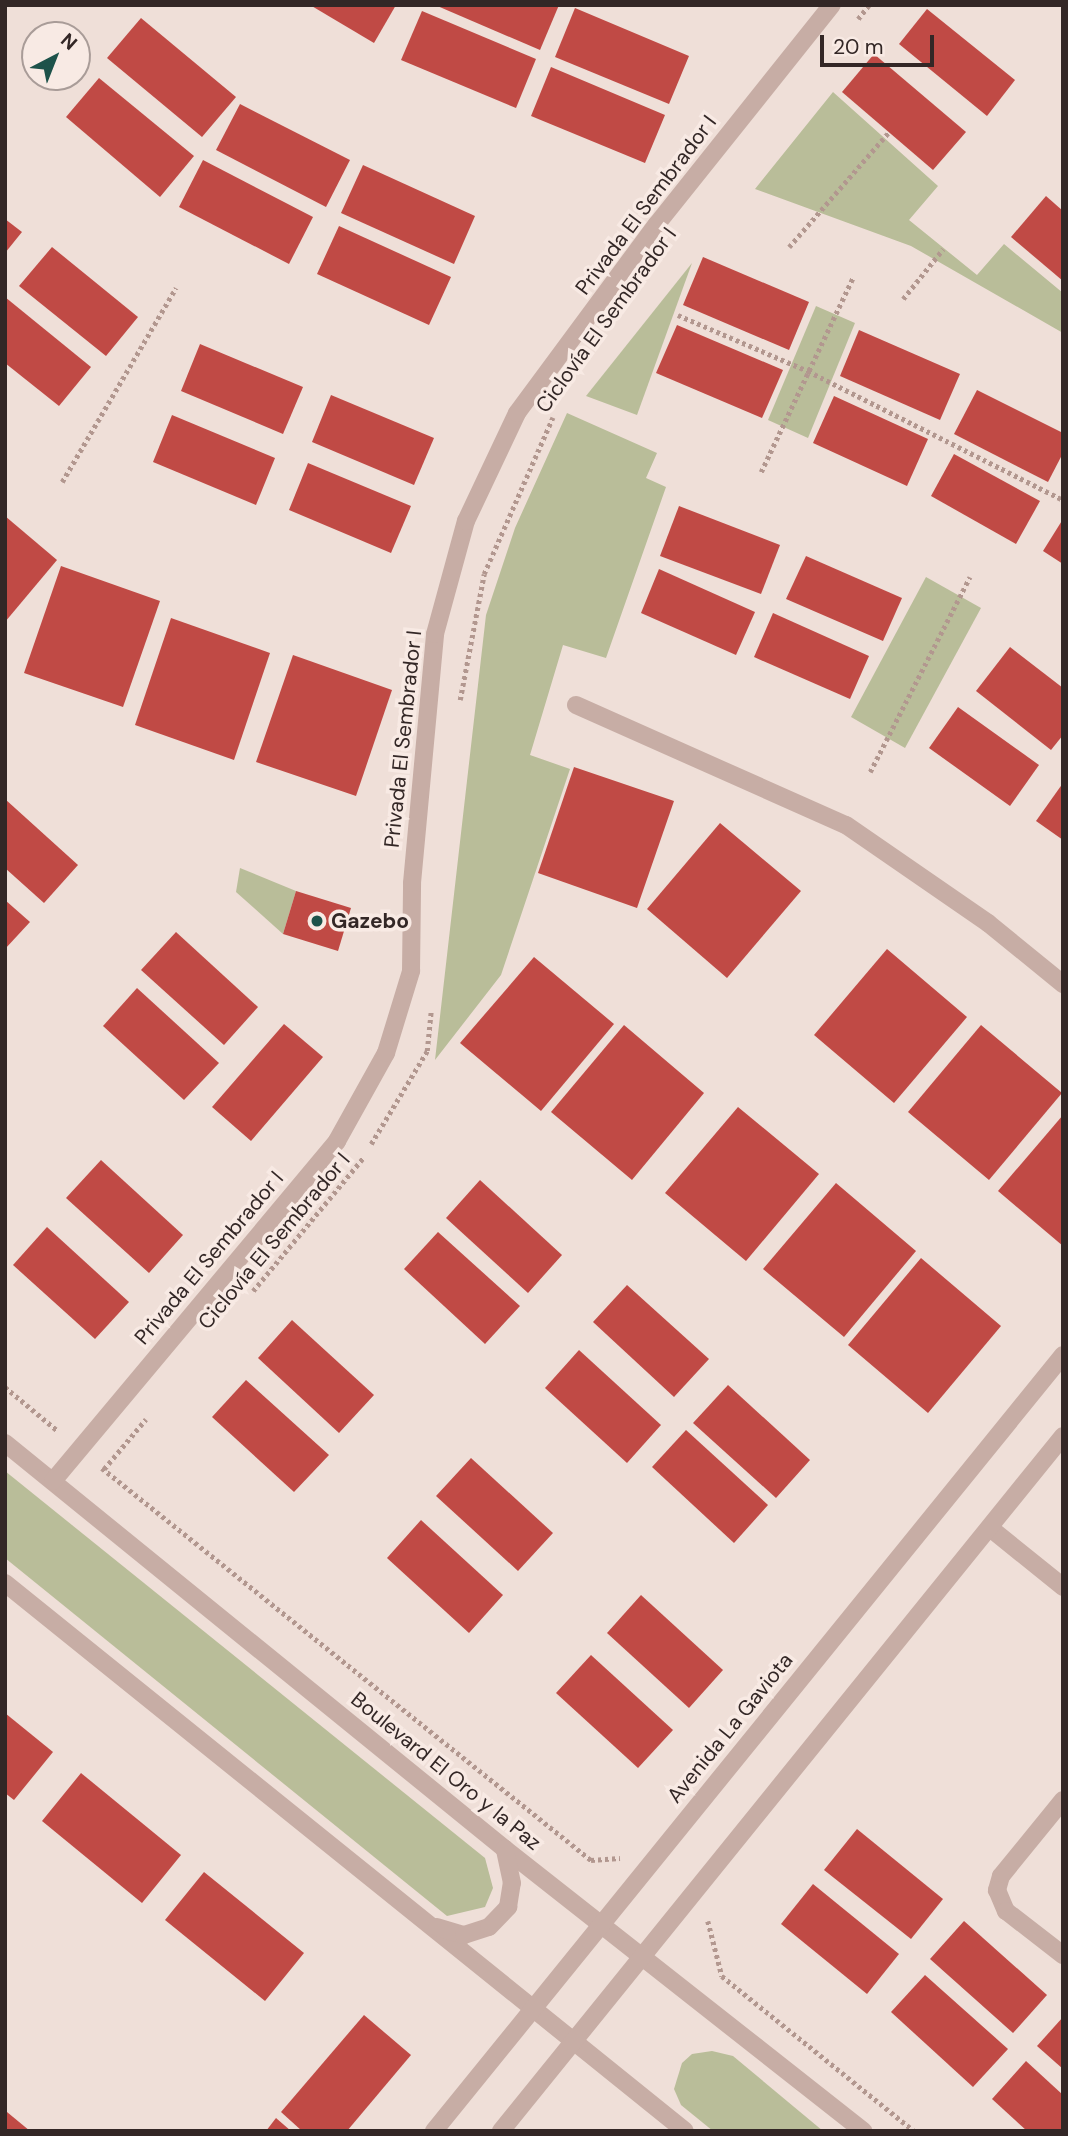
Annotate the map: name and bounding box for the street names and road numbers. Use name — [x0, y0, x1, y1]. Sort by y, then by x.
street label: Privada El Sembrador I — [570, 110, 722, 300]
street label: Ciclovía El Sembrador I — [530, 223, 682, 417]
street label: Privada El Sembrador I — [379, 629, 427, 849]
street label: Ciclovía El Sembrador I — [193, 1148, 355, 1334]
street label: Privada El Sembrador I — [129, 1166, 289, 1350]
street label: Avenida La Gaviota — [662, 1648, 798, 1808]
street label: Boulevard El Oro y la Paz — [346, 1687, 546, 1855]

